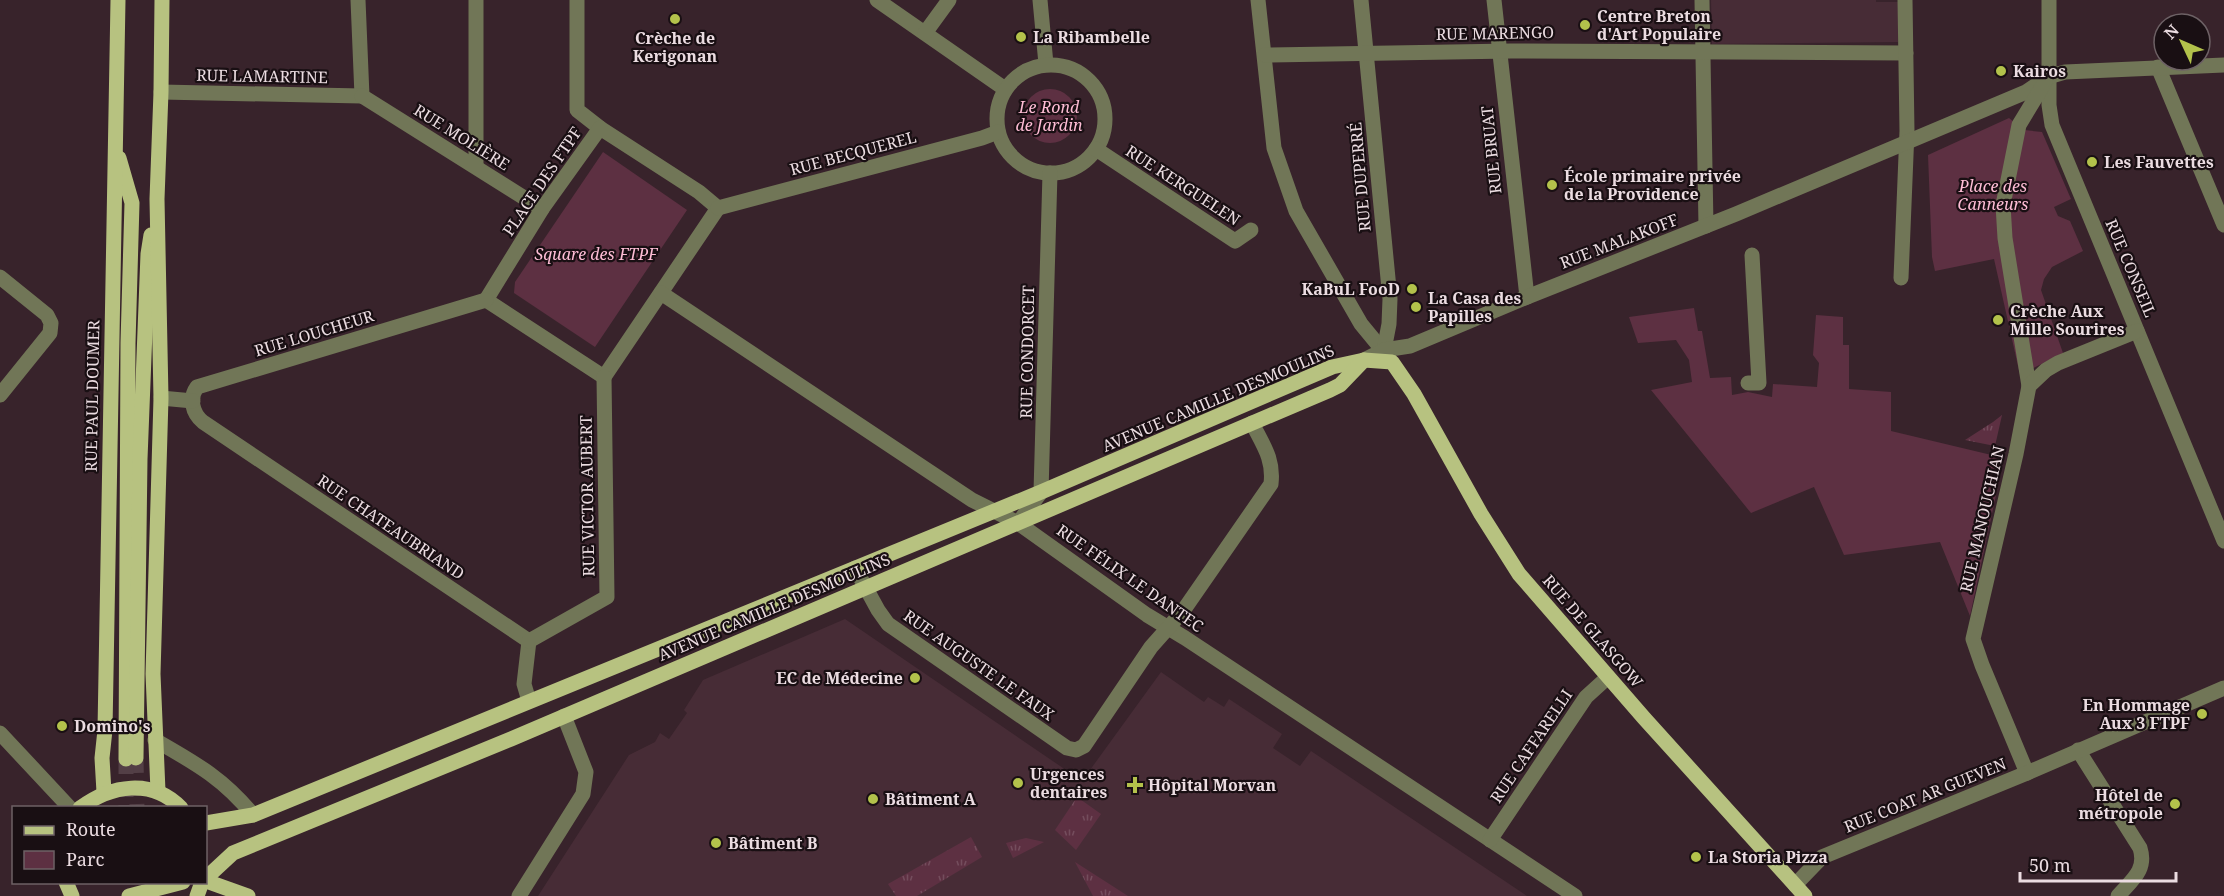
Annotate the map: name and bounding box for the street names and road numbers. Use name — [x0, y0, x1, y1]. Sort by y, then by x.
street label: RUE MARENGO — [1436, 21, 1554, 45]
street label: RUE LAMARTINE — [196, 64, 328, 88]
street label: RUE MOLIÈRE — [410, 99, 514, 175]
street label: RUE BRUAT — [1475, 105, 1507, 195]
street label: RUE DUPERRÉ — [1344, 121, 1376, 233]
street label: PLACE DES FTPF — [497, 122, 587, 240]
street label: RUE BECQUEREL — [787, 126, 919, 180]
street label: RUE KERGUELEN — [1122, 140, 1244, 230]
street label: RUE MALAKOFF — [1557, 208, 1681, 274]
street label: RUE CONSEIL — [2100, 216, 2162, 320]
street label: RUE CONDORCET — [1015, 285, 1039, 419]
street label: RUE LOUCHEUR — [252, 304, 377, 362]
street label: RUE PAUL DOUMER — [80, 319, 104, 472]
street label: AVENUE CAMILLE DESMOULINS — [1099, 339, 1337, 457]
street label: RUE VICTOR AUBERT — [575, 415, 599, 577]
street label: RUE MANOUCHIAN — [1954, 444, 2010, 594]
street label: RUE CHATEAUBRIAND — [313, 470, 469, 584]
street label: RUE FÉLIX LE DANTEC — [1052, 519, 1208, 637]
street label: AVENUE CAMILLE DESMOULINS — [655, 548, 893, 666]
street label: RUE DE GLASGOW — [1538, 570, 1648, 692]
street label: RUE AUGUSTE LE FAUX — [899, 605, 1059, 726]
street label: RUE CAFFARELLI — [1485, 685, 1577, 807]
street label: RUE COAT AR GUEVEN — [1841, 752, 2009, 838]

